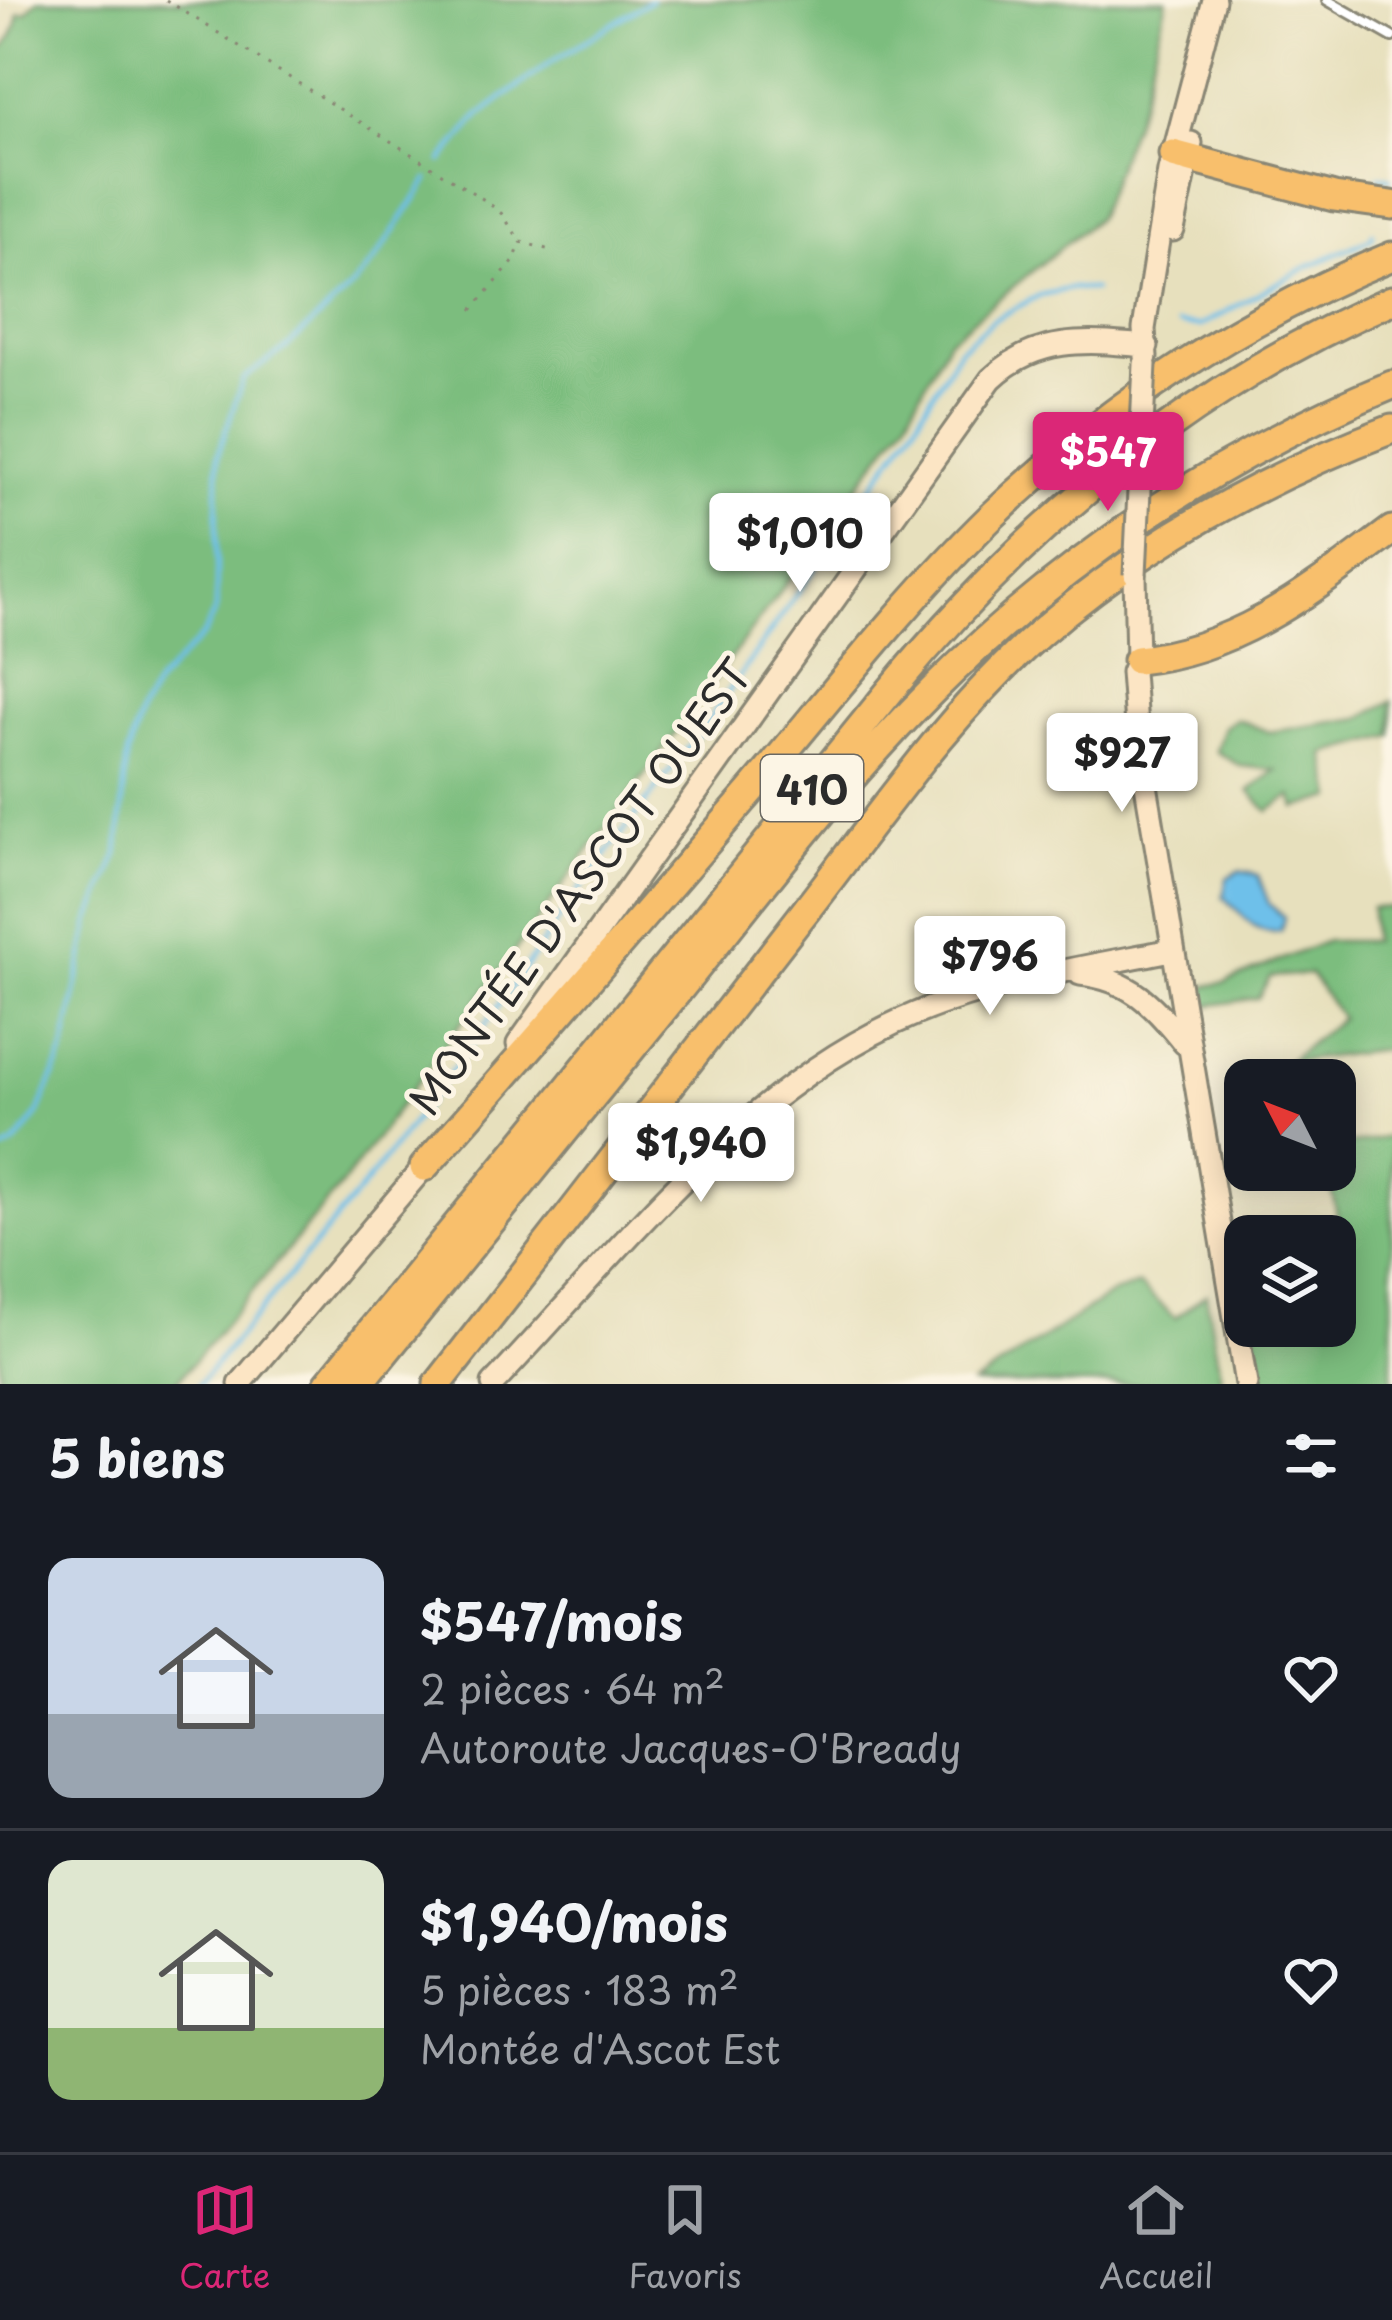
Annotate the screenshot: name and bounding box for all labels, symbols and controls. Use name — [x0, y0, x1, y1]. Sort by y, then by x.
pin: $547 — [1037, 412, 1179, 514]
text: $547 — [1060, 421, 1156, 480]
pin: $1,010 — [702, 493, 898, 595]
text: $1,010 — [736, 502, 864, 561]
street label: MONTÉE D'ASCOT OUEST — [392, 645, 766, 1127]
pin: $927 — [1051, 713, 1193, 815]
text: $927 — [1074, 722, 1170, 781]
road number: 410 — [761, 755, 863, 821]
pin: $796 — [919, 916, 1061, 1018]
text: $796 — [941, 925, 1039, 984]
north arrow — [1224, 1059, 1356, 1191]
map controls — [1224, 1059, 1356, 1347]
pin: $1,940 — [603, 1103, 799, 1205]
text: $1,940 — [635, 1112, 767, 1171]
button: layers — [1224, 1215, 1356, 1347]
text: 5 biens — [48, 1418, 225, 1495]
icon: filters — [1278, 1423, 1344, 1489]
text: $547/mois — [420, 1581, 683, 1658]
icon: home — [144, 1606, 288, 1750]
icon: heart — [1278, 1645, 1344, 1711]
text: 2 pièces · 64 m² — [420, 1658, 725, 1717]
text: Autoroute Jacques-O'Bready — [420, 1717, 962, 1776]
text: $1,940/mois — [420, 1882, 728, 1959]
icon: home — [144, 1908, 288, 2052]
icon: heart — [1278, 1947, 1344, 2013]
text: 5 pièces · 183 m² — [420, 1959, 739, 2018]
text: Montée d'Ascot Est — [420, 2018, 780, 2077]
tab: Carte — [179, 2177, 270, 2299]
tab: Favoris — [628, 2177, 742, 2299]
tab: Accueil — [1099, 2177, 1213, 2299]

